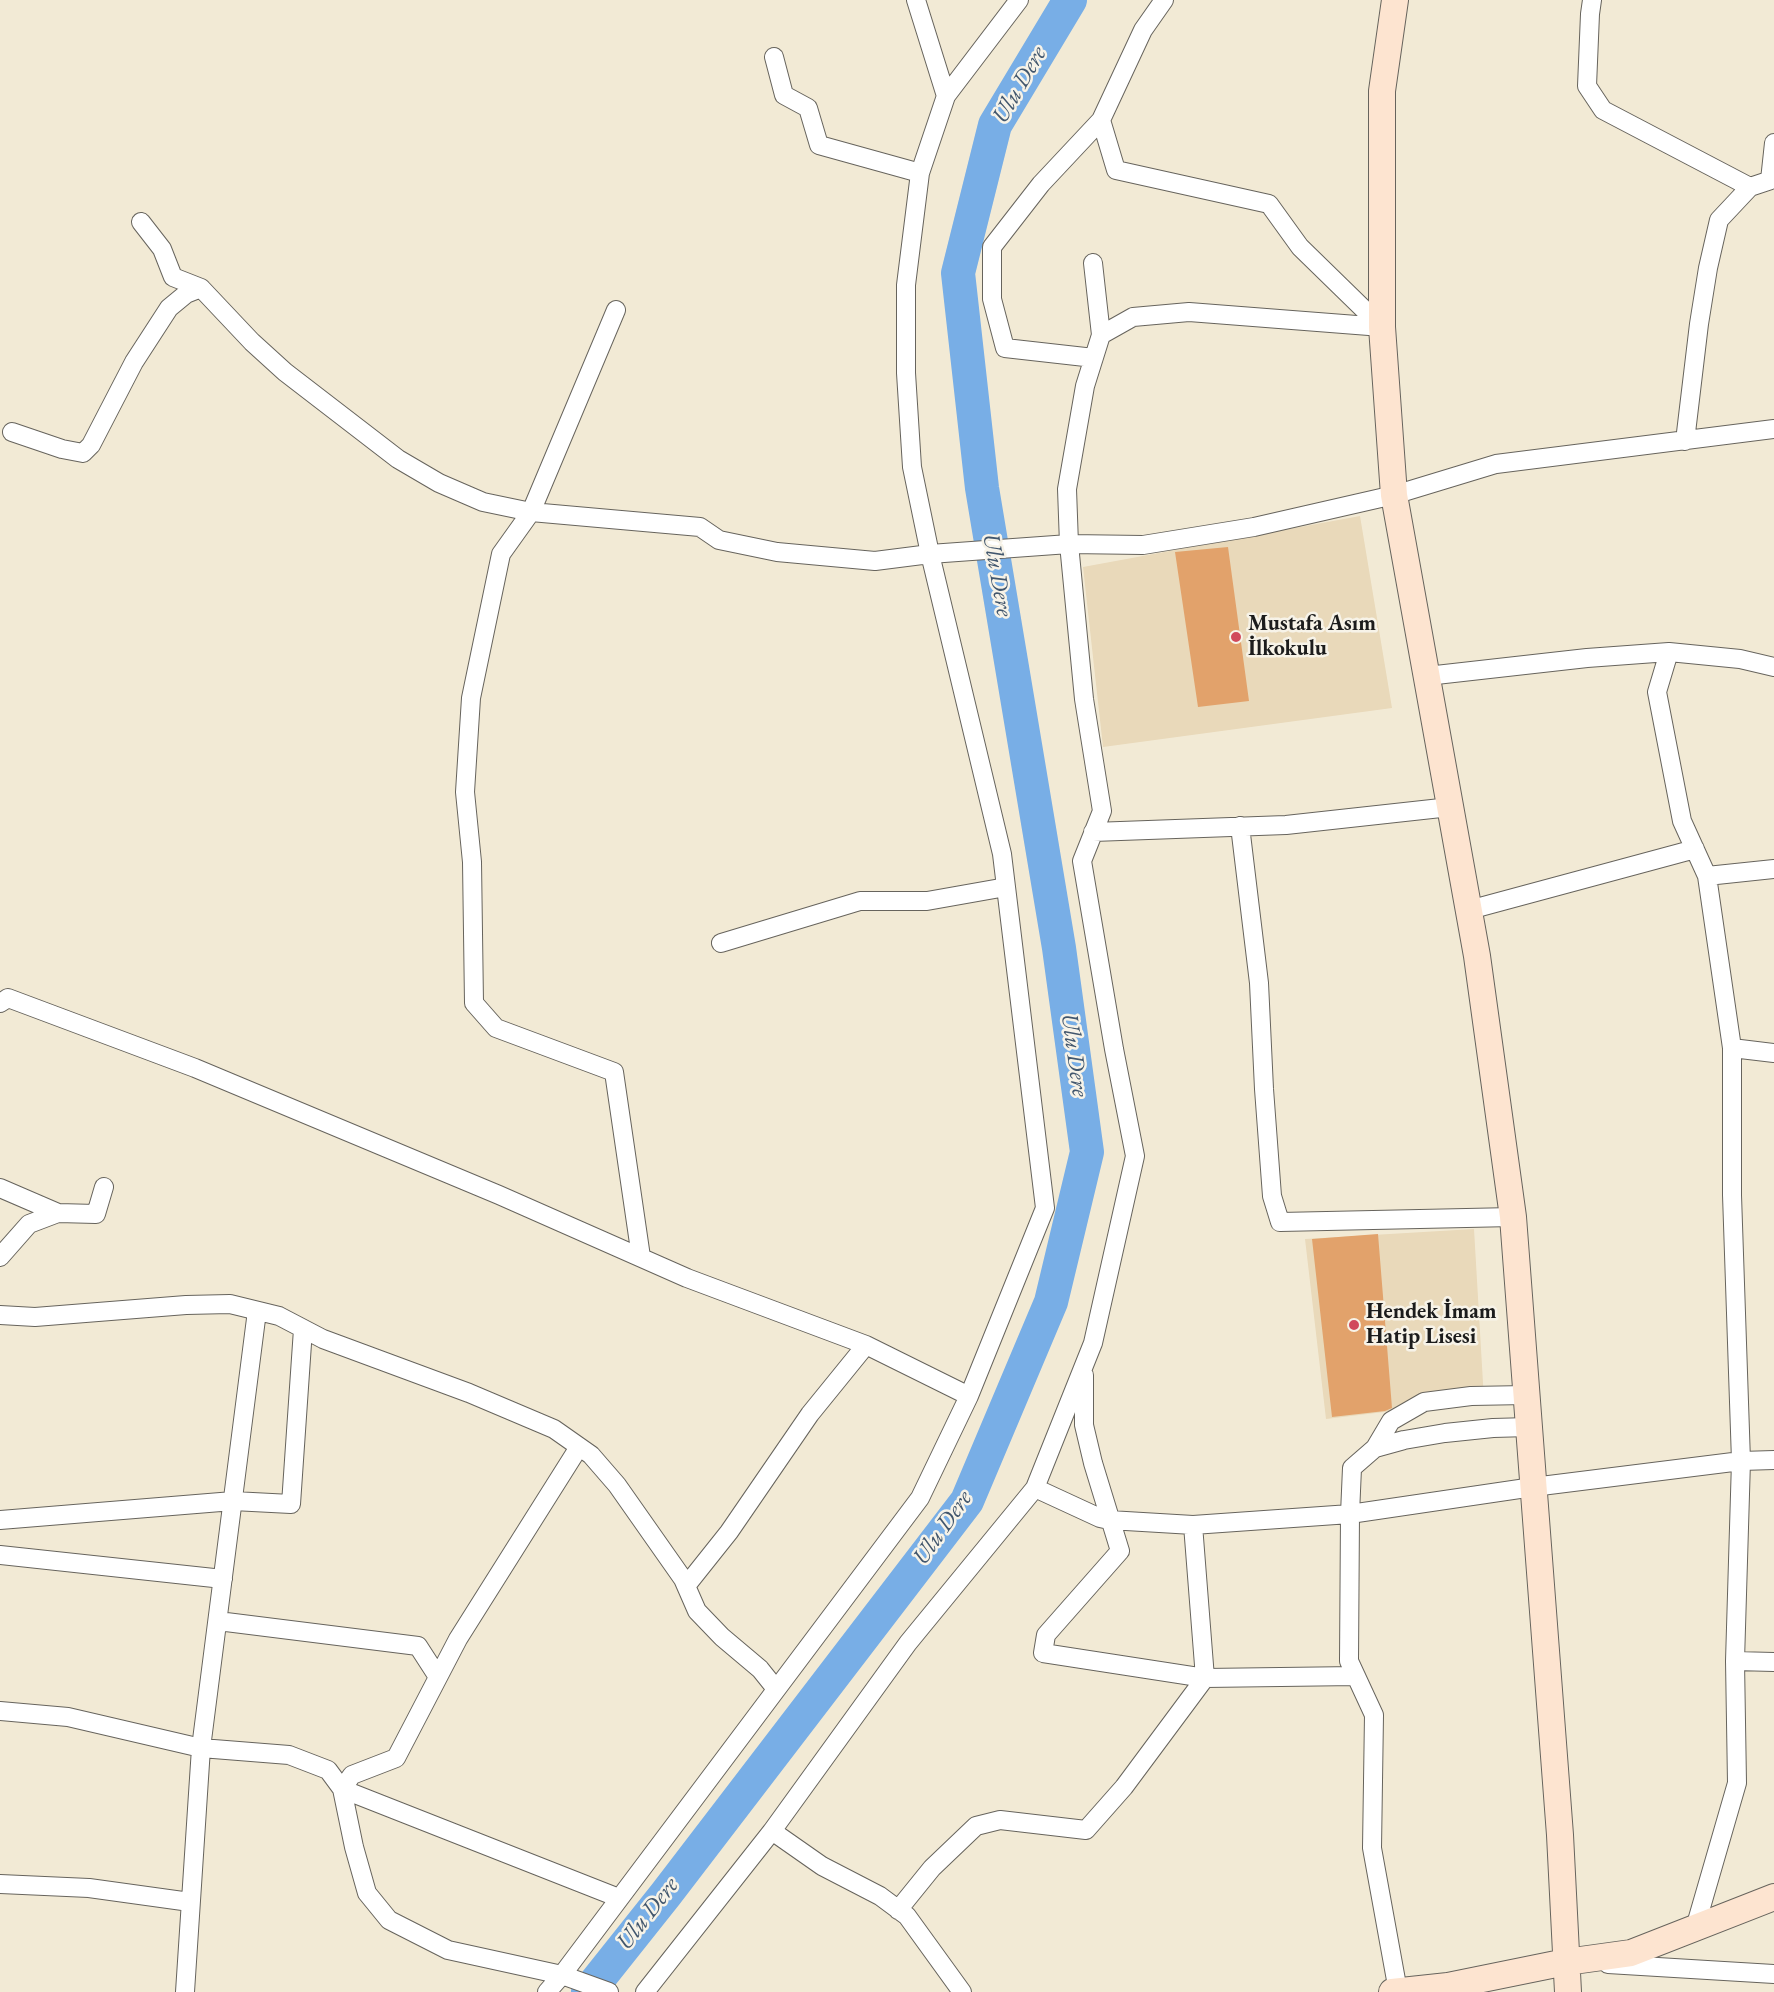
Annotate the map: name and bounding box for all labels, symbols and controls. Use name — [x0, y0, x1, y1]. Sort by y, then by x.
water label: Ulu Dere — [986, 41, 1054, 129]
water label: Ulu Dere — [976, 531, 1018, 619]
place label: Mustafa Asım İlkokulu — [1248, 611, 1376, 662]
marker: Mustafa Asım İlkokulu — [1229, 630, 1243, 644]
water label: Ulu Dere — [1054, 1011, 1094, 1099]
place label: Hendek İmam Hatip Lisesi — [1366, 1299, 1497, 1350]
marker: Hendek İmam Hatip Lisesi — [1347, 1318, 1361, 1332]
water label: Ulu Dere — [907, 1485, 979, 1571]
water label: Ulu Dere — [611, 1872, 685, 1956]

